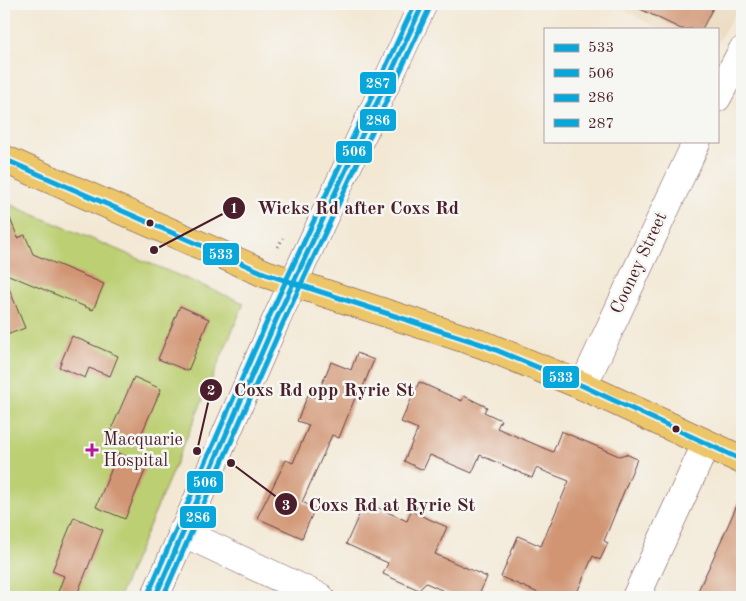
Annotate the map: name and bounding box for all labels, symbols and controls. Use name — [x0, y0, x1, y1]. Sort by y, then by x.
legend — [544, 28, 718, 142]
text: 533 — [588, 41, 614, 56]
text: 506 — [588, 67, 614, 82]
line badge: 287 — [359, 71, 397, 95]
text: 287 — [366, 77, 390, 91]
text: 286 — [588, 91, 614, 106]
line badge: 286 — [359, 108, 397, 132]
text: 286 — [366, 114, 390, 128]
text: 287 — [588, 117, 614, 132]
line badge: 506 — [335, 140, 373, 164]
text: 506 — [342, 145, 366, 159]
callout: Wicks Rd after Coxs Rd — [222, 191, 469, 225]
text: Wicks Rd after Coxs Rd — [257, 200, 459, 219]
text: 1 — [230, 202, 238, 217]
street label: Cooney Street — [608, 209, 670, 317]
unlabelled marker — [145, 218, 155, 228]
line badge: 533 — [202, 242, 240, 266]
text: 533 — [209, 248, 233, 262]
line badge: 533 — [542, 365, 580, 389]
text: 533 — [549, 371, 573, 385]
callout: Coxs Rd opp Ryrie St — [198, 373, 424, 407]
text: Coxs Rd opp Ryrie St — [234, 382, 414, 401]
text: 2 — [207, 384, 215, 399]
unlabelled marker — [671, 424, 681, 434]
place label: Macquarie Hospital — [103, 431, 183, 470]
marker: Macquarie Hospital — [85, 443, 99, 457]
line badge: 506 — [186, 470, 224, 494]
text: 506 — [193, 476, 217, 490]
callout: Coxs Rd at Ryrie St — [273, 487, 485, 521]
text: Coxs Rd at Ryrie St — [309, 497, 476, 516]
text: 3 — [282, 499, 290, 514]
line badge: 286 — [179, 505, 217, 529]
text: 286 — [186, 511, 210, 525]

